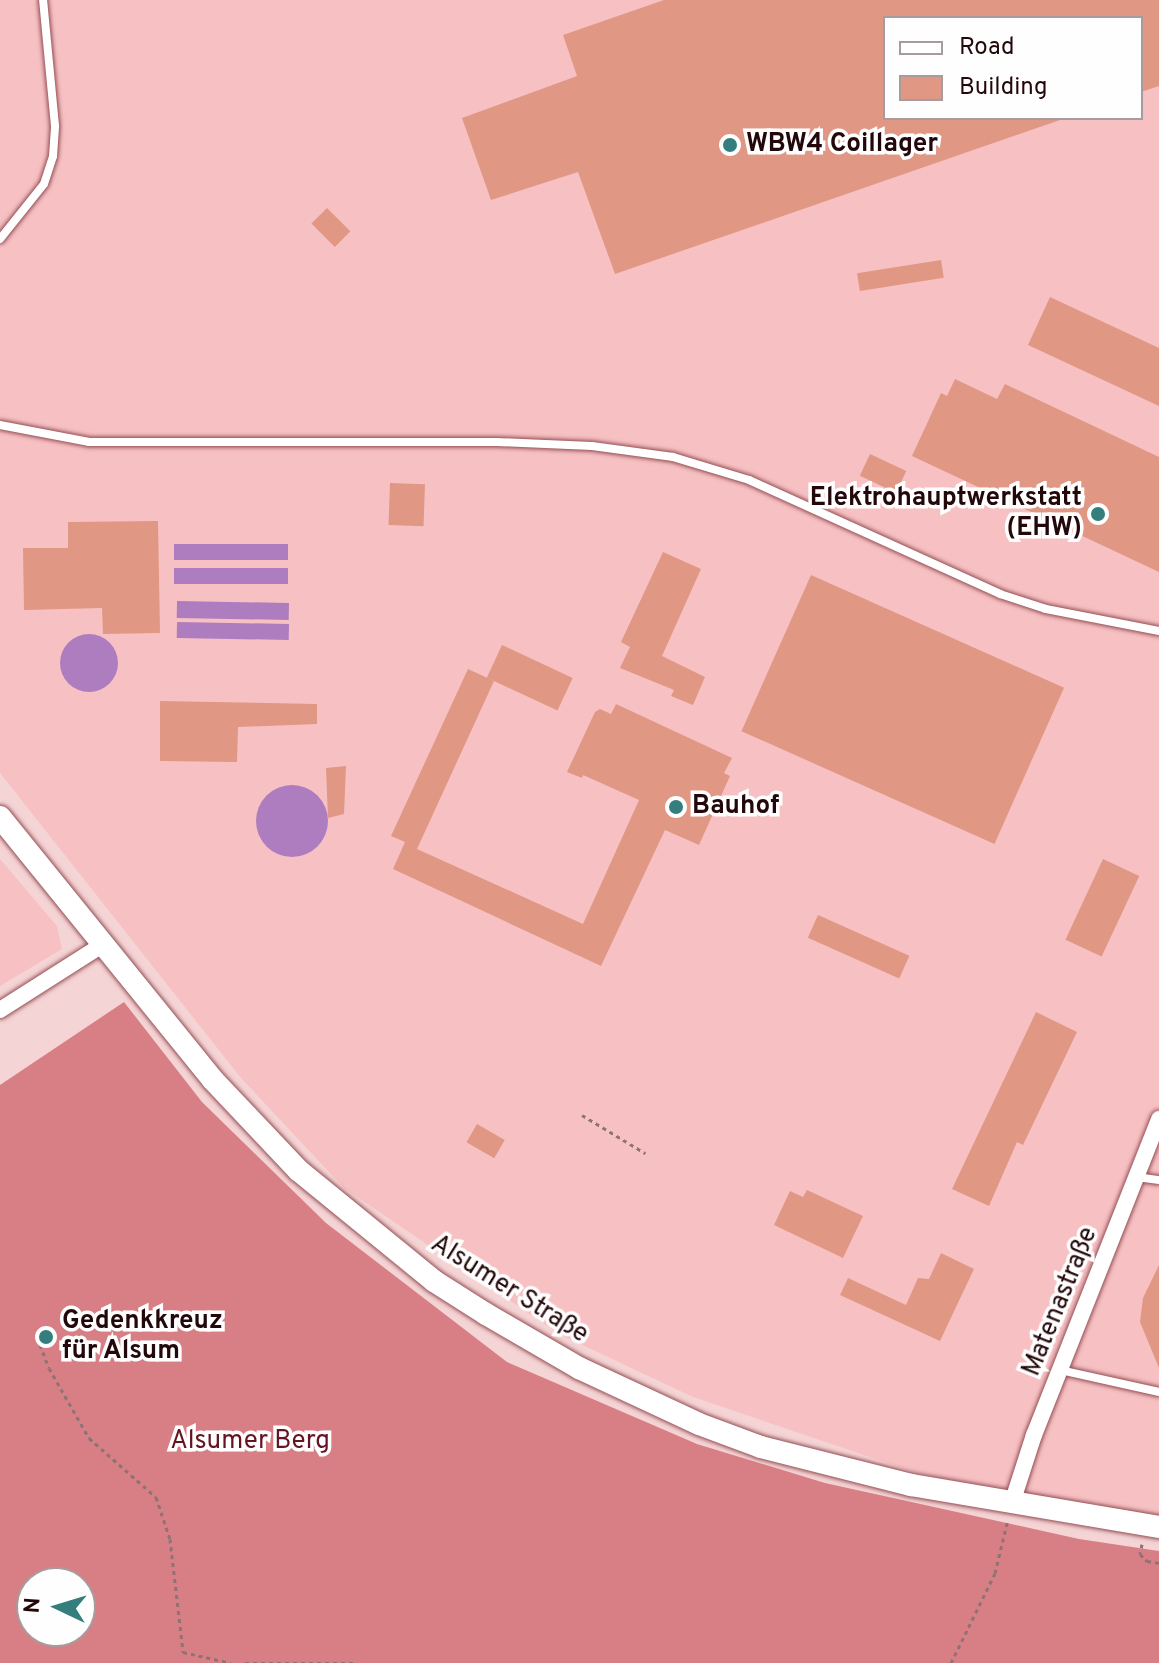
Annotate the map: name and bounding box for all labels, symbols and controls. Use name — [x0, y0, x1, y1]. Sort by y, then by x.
legend — [883, 16, 1143, 120]
text: Road — [959, 33, 1015, 63]
text: Building — [959, 73, 1048, 103]
place label: WBW4 Coillager — [746, 129, 938, 161]
marker: WBW4 Coillager — [721, 136, 739, 154]
place label: Elektrohauptwerkstatt (EHW) — [810, 483, 1082, 544]
marker: Elektrohauptwerkstatt (EHW) — [1089, 505, 1107, 523]
place label: Bauhof — [692, 791, 779, 823]
marker: Bauhof — [667, 798, 685, 816]
street label: Matenastraße — [1017, 1223, 1105, 1381]
street label: Alsumer Straße — [424, 1229, 594, 1351]
place label: Gedenkkreuz für Alsum — [62, 1306, 223, 1368]
marker: Gedenkkreuz für Alsum — [37, 1328, 55, 1346]
park label: Alsumer Berg — [170, 1426, 330, 1458]
north arrow — [16, 1567, 96, 1647]
text: N — [20, 1597, 48, 1614]

